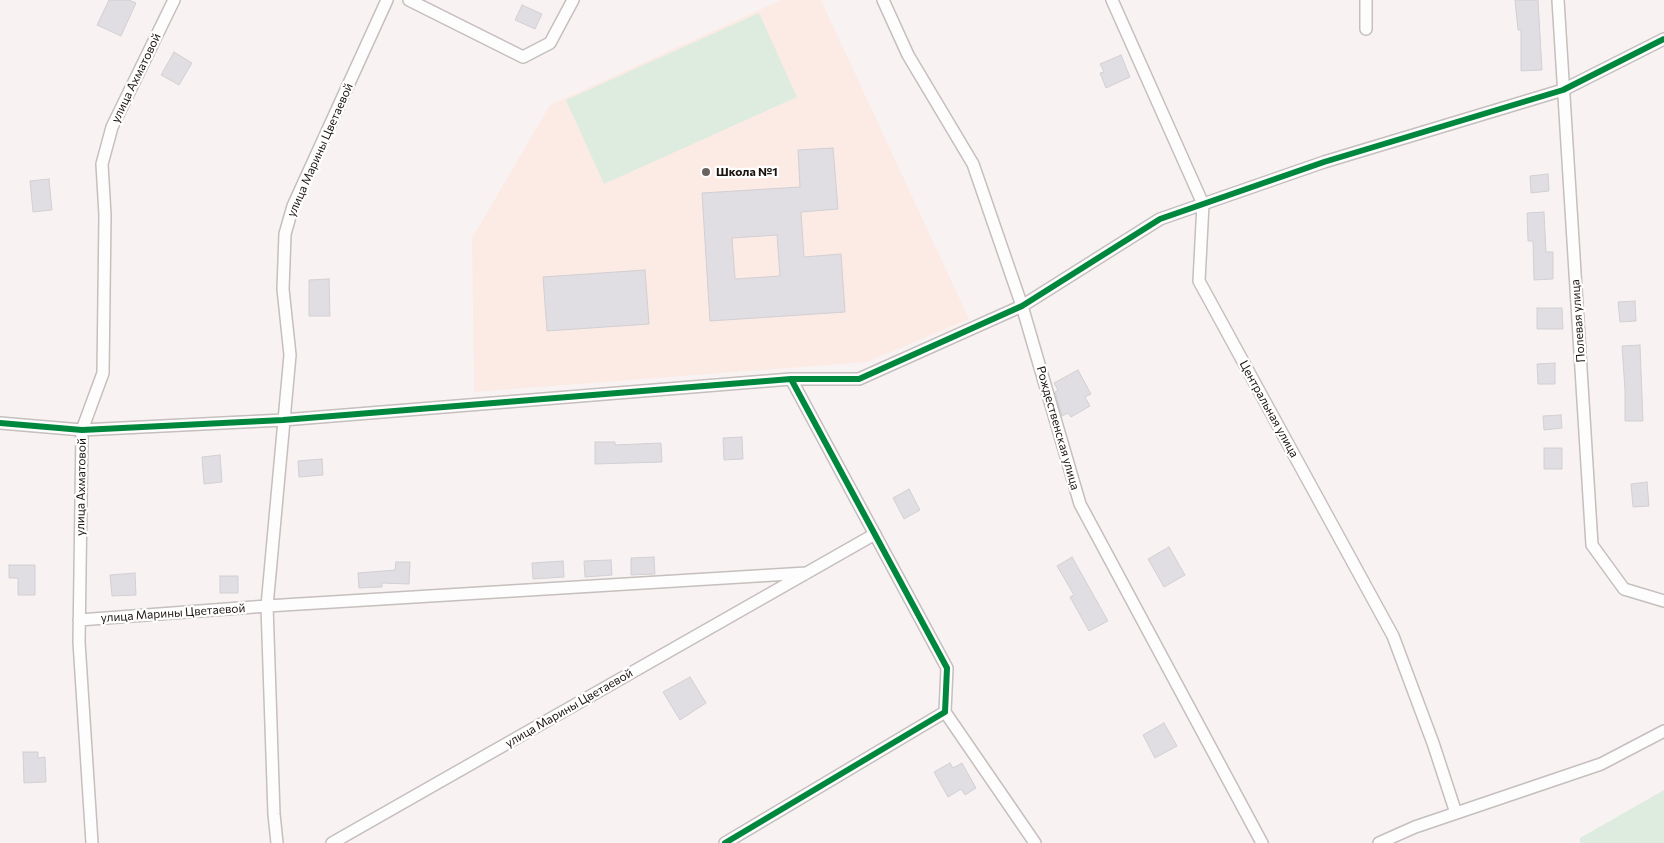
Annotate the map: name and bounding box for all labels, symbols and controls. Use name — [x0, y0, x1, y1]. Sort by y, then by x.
street label: улица Ахматовой — [108, 31, 164, 125]
street label: улица Марины Цветаевой — [284, 81, 356, 219]
place label: Школа №1 — [716, 165, 778, 179]
marker: Школа №1 — [700, 166, 712, 178]
street label: Полевая улица — [1568, 279, 1588, 363]
street label: Центральная улица — [1236, 358, 1302, 460]
street label: Рождественская улица — [1033, 364, 1083, 492]
street label: улица Ахматовой — [73, 438, 89, 536]
street label: улица Марины Цветаевой — [100, 601, 246, 625]
street label: улица Марины Цветаевой — [503, 666, 635, 750]

